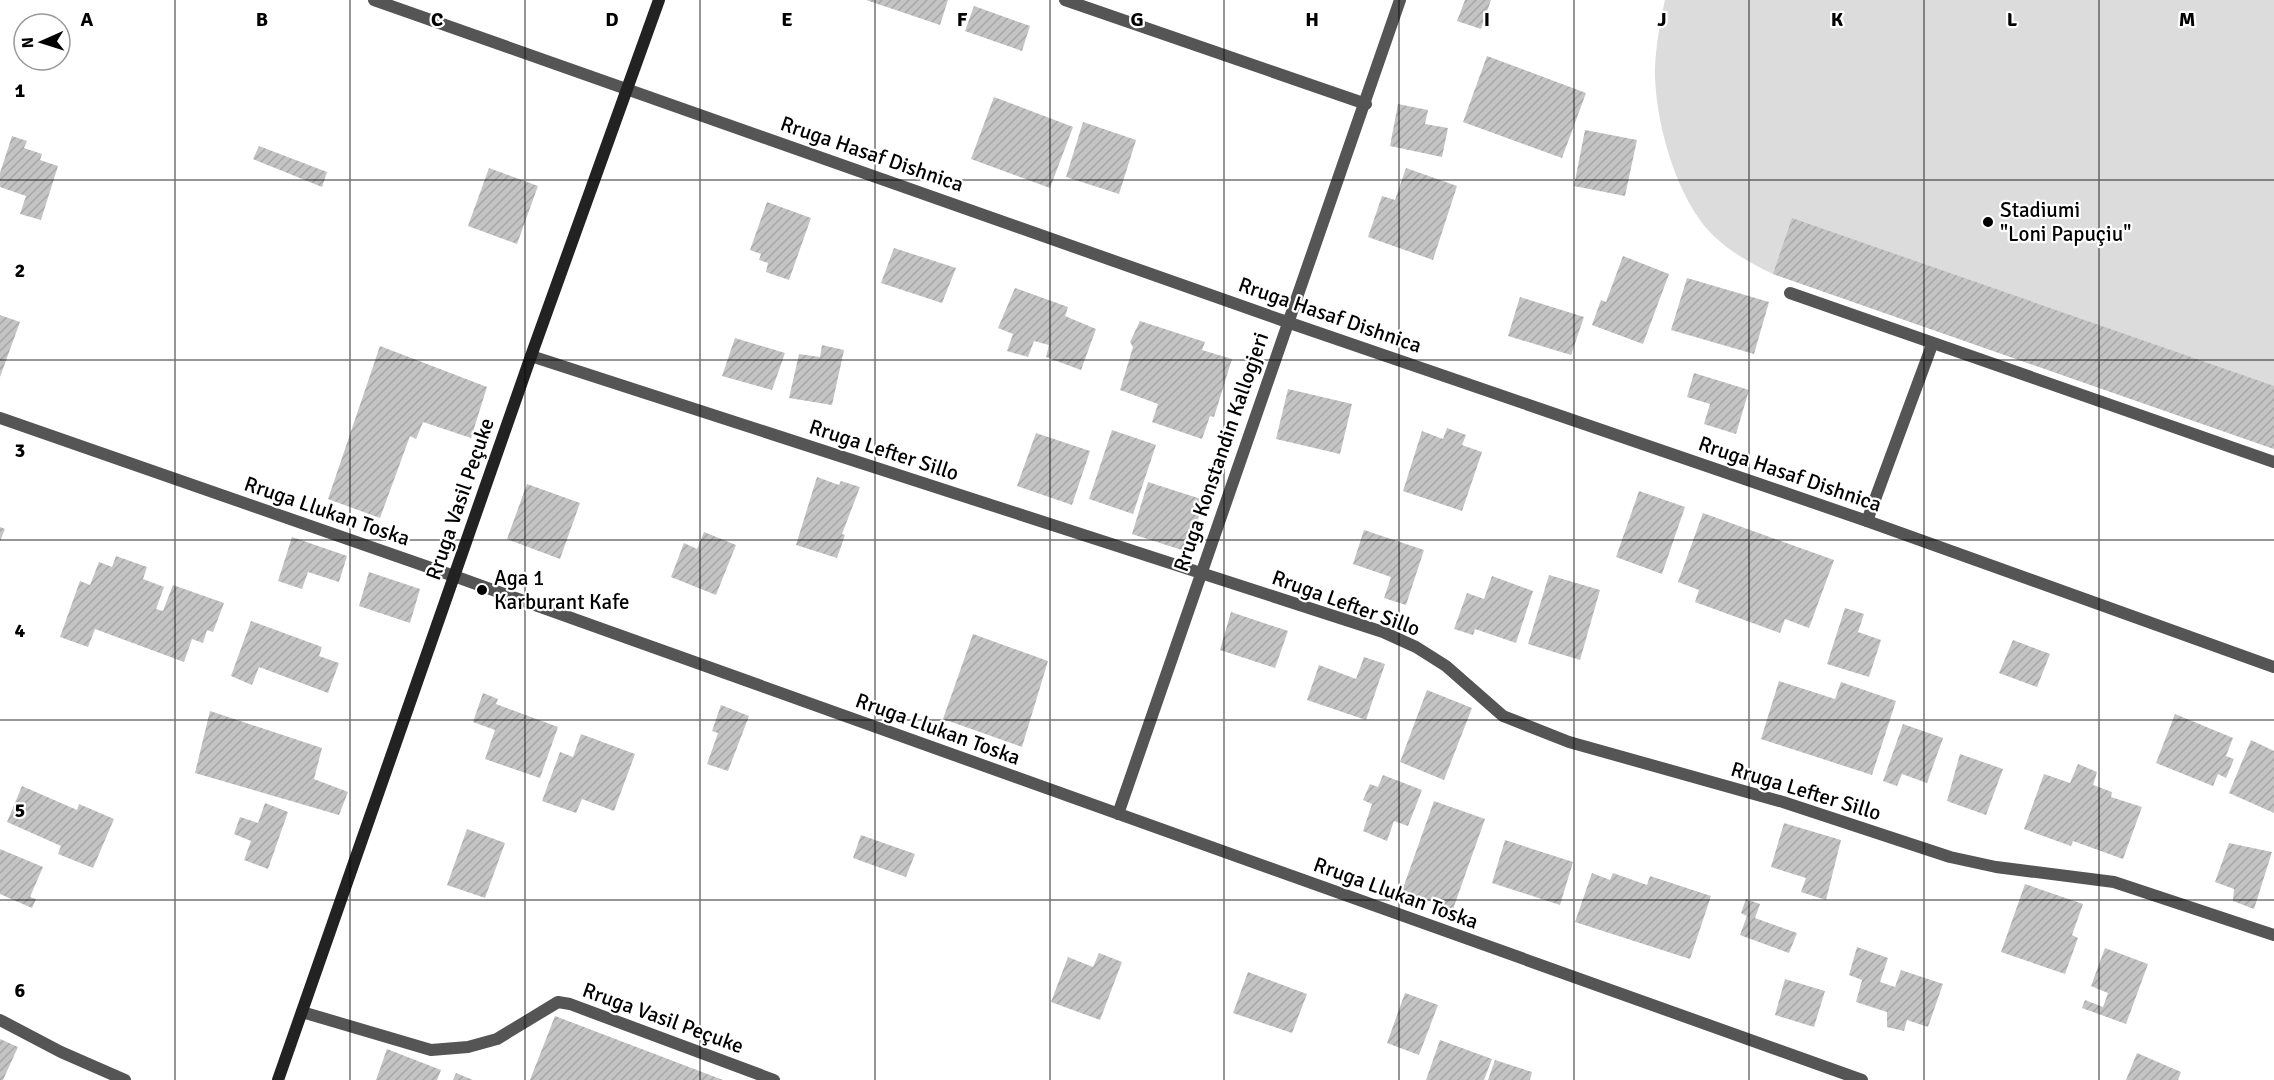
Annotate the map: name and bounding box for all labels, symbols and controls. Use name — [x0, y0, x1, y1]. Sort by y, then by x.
text: A — [81, 7, 94, 32]
text: B — [256, 7, 268, 32]
text: C — [431, 7, 443, 32]
text: D — [605, 7, 619, 32]
text: E — [781, 7, 793, 32]
text: F — [957, 7, 968, 32]
text: G — [1130, 7, 1144, 32]
text: H — [1305, 7, 1319, 32]
text: I — [1484, 7, 1490, 32]
text: J — [1657, 7, 1667, 32]
text: K — [1831, 7, 1844, 32]
text: L — [2007, 7, 2018, 32]
text: M — [2179, 7, 2195, 32]
north arrow — [12, 12, 72, 72]
text: N — [18, 37, 38, 49]
text: 1 — [15, 78, 26, 103]
street label: Rruga Hasaf Dishnica — [777, 110, 967, 198]
place label: Stadiumi "Loni Papuçiu" — [2000, 197, 2131, 247]
marker: Stadiumi "Loni Papuçiu" — [1981, 215, 1995, 229]
text: 2 — [15, 258, 25, 283]
street label: Rruga Hasaf Dishnica — [1235, 271, 1425, 359]
street label: Rruga Konstandin Kallogjeri — [1168, 329, 1274, 575]
street label: Rruga Lefter Sillo — [806, 414, 962, 486]
street label: Rruga Vasil Peçuke — [420, 415, 500, 583]
street label: Rruga Hasaf Dishnica — [1695, 430, 1885, 518]
text: 3 — [15, 438, 25, 463]
street label: Rruga Llukan Toska — [241, 470, 413, 552]
street label: Rruga Lefter Sillo — [1268, 564, 1424, 642]
place label: Aga 1 Karburant Kafe — [494, 565, 630, 615]
marker: Aga 1 Karburant Kafe — [475, 583, 489, 597]
text: 4 — [15, 618, 26, 643]
street label: Rruga Llukan Toska — [852, 687, 1024, 771]
street label: Rruga Lefter Sillo — [1728, 756, 1884, 826]
text: 5 — [15, 798, 25, 823]
street label: Rruga Llukan Toska — [1310, 851, 1482, 935]
street label: Rruga Vasil Peçuke — [579, 977, 747, 1059]
text: 6 — [15, 978, 26, 1003]

